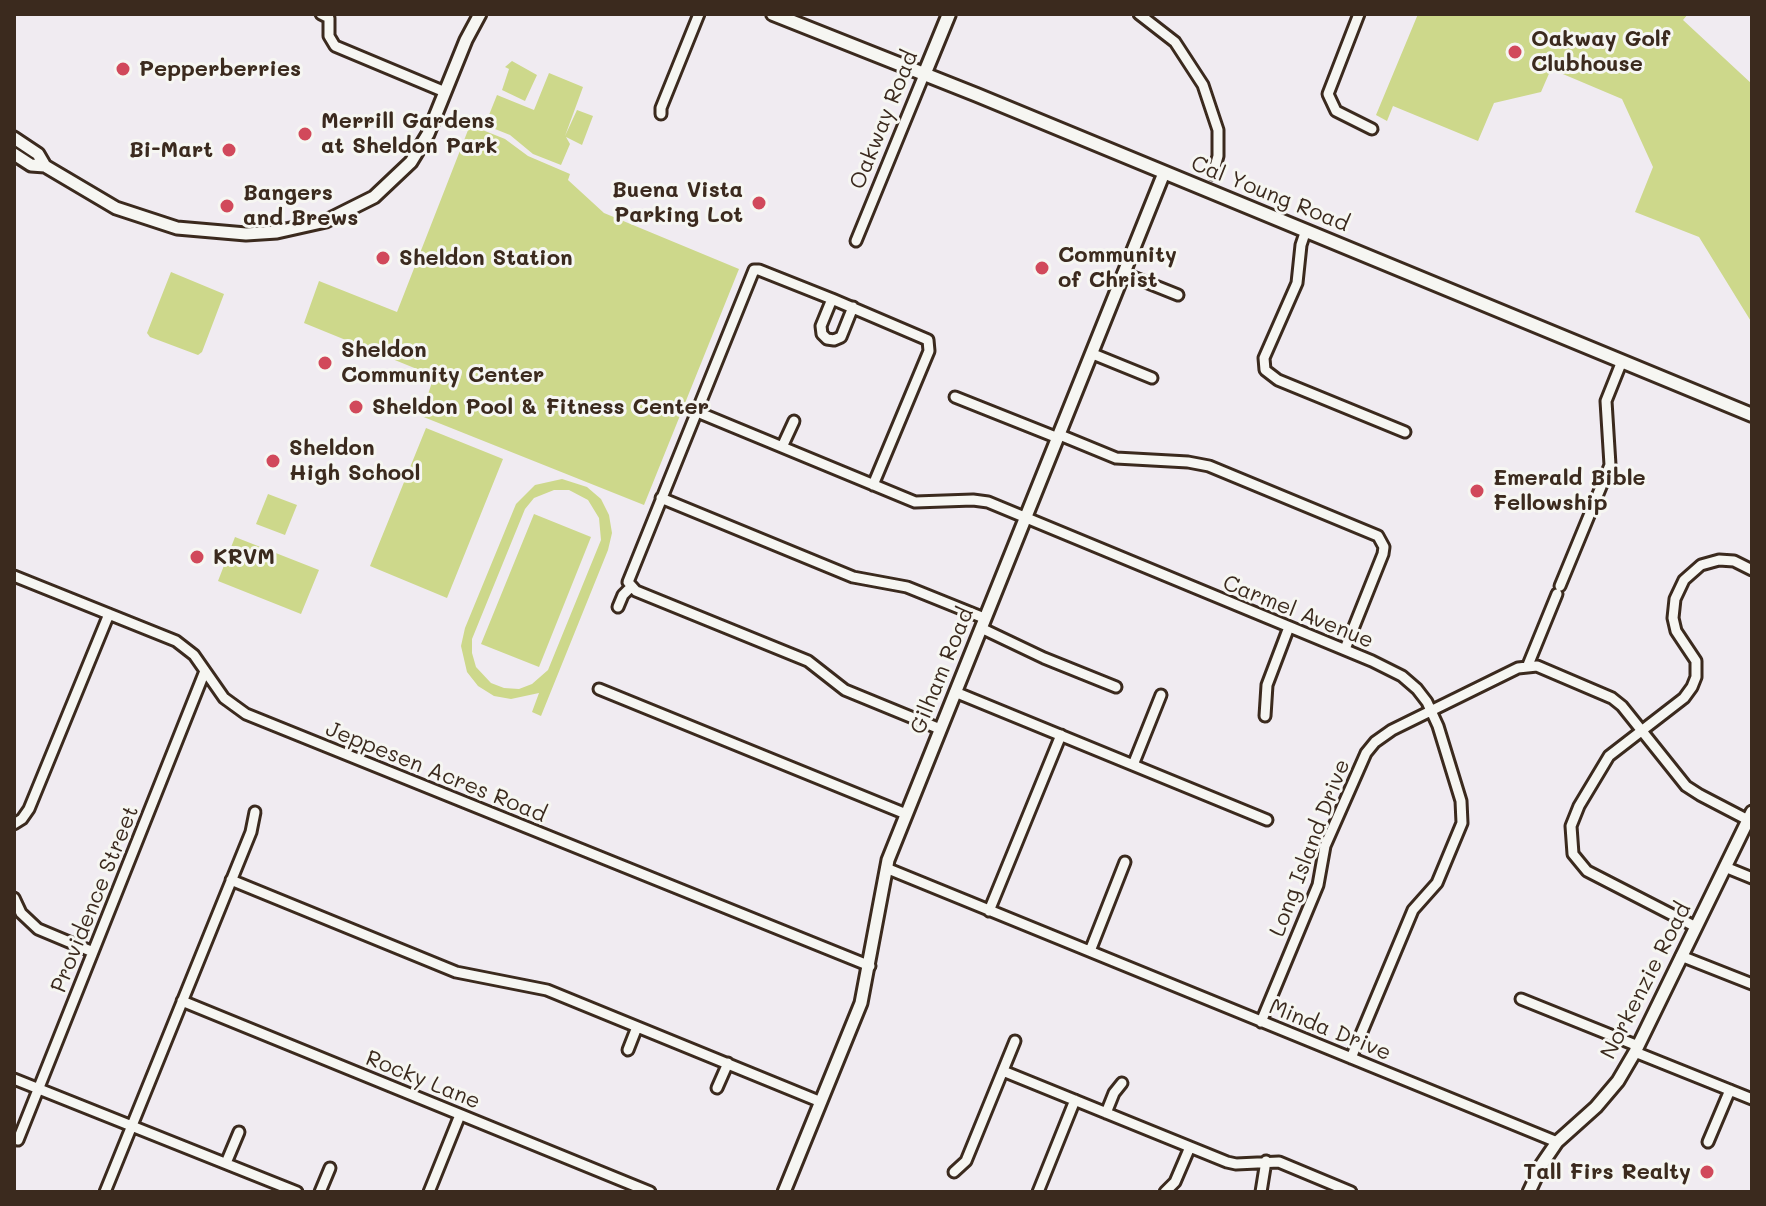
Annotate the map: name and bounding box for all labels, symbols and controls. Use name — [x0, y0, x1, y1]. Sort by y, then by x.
place label: Oakway Golf Clubhouse — [1531, 26, 1670, 78]
marker: Oakway Golf Clubhouse — [1506, 43, 1524, 61]
street label: Oakway Road — [844, 47, 924, 193]
place label: Pepperberries — [139, 56, 301, 82]
marker: Pepperberries — [114, 60, 132, 78]
place label: Merrill Gardens at Sheldon Park — [321, 108, 497, 160]
marker: Merrill Gardens at Sheldon Park — [296, 125, 314, 143]
place label: Bi-Mart — [129, 137, 213, 163]
marker: Bi-Mart — [220, 141, 238, 159]
street label: Cal Young Road — [1187, 150, 1353, 238]
place label: Buena Vista Parking Lot — [612, 177, 743, 228]
place label: Bangers and Brews — [243, 180, 358, 232]
marker: Buena Vista Parking Lot — [750, 194, 768, 212]
marker: Bangers and Brews — [218, 197, 236, 215]
place label: Community of Christ — [1058, 242, 1177, 294]
place label: Sheldon Station — [399, 245, 573, 271]
marker: Sheldon Station — [374, 249, 392, 267]
marker: Community of Christ — [1033, 259, 1051, 277]
place label: Sheldon Community Center — [341, 337, 544, 388]
marker: Sheldon Community Center — [316, 354, 334, 372]
place label: Sheldon Pool & Fitness Center — [372, 394, 709, 420]
marker: Sheldon Pool & Fitness Center — [347, 398, 365, 416]
place label: Sheldon High School — [289, 435, 420, 486]
marker: Sheldon High School — [264, 452, 282, 470]
place label: Emerald Bible Fellowship — [1493, 465, 1646, 516]
marker: Emerald Bible Fellowship — [1468, 482, 1486, 500]
place label: KRVM — [213, 544, 275, 570]
marker: KRVM — [188, 548, 206, 566]
street label: Carmel Avenue — [1219, 570, 1377, 654]
street label: Gilham Road — [905, 604, 979, 738]
street label: Jeppesen Acres Road — [322, 716, 550, 828]
street label: Long Island Drive — [1264, 756, 1356, 940]
street label: Providence Street — [45, 802, 145, 996]
street label: Norkenzie Road — [1595, 898, 1697, 1064]
street label: Minda Drive — [1265, 994, 1395, 1066]
street label: Rocky Lane — [362, 1045, 484, 1115]
place label: Tall Firs Realty — [1523, 1159, 1691, 1185]
marker: Tall Firs Realty — [1698, 1163, 1716, 1181]

